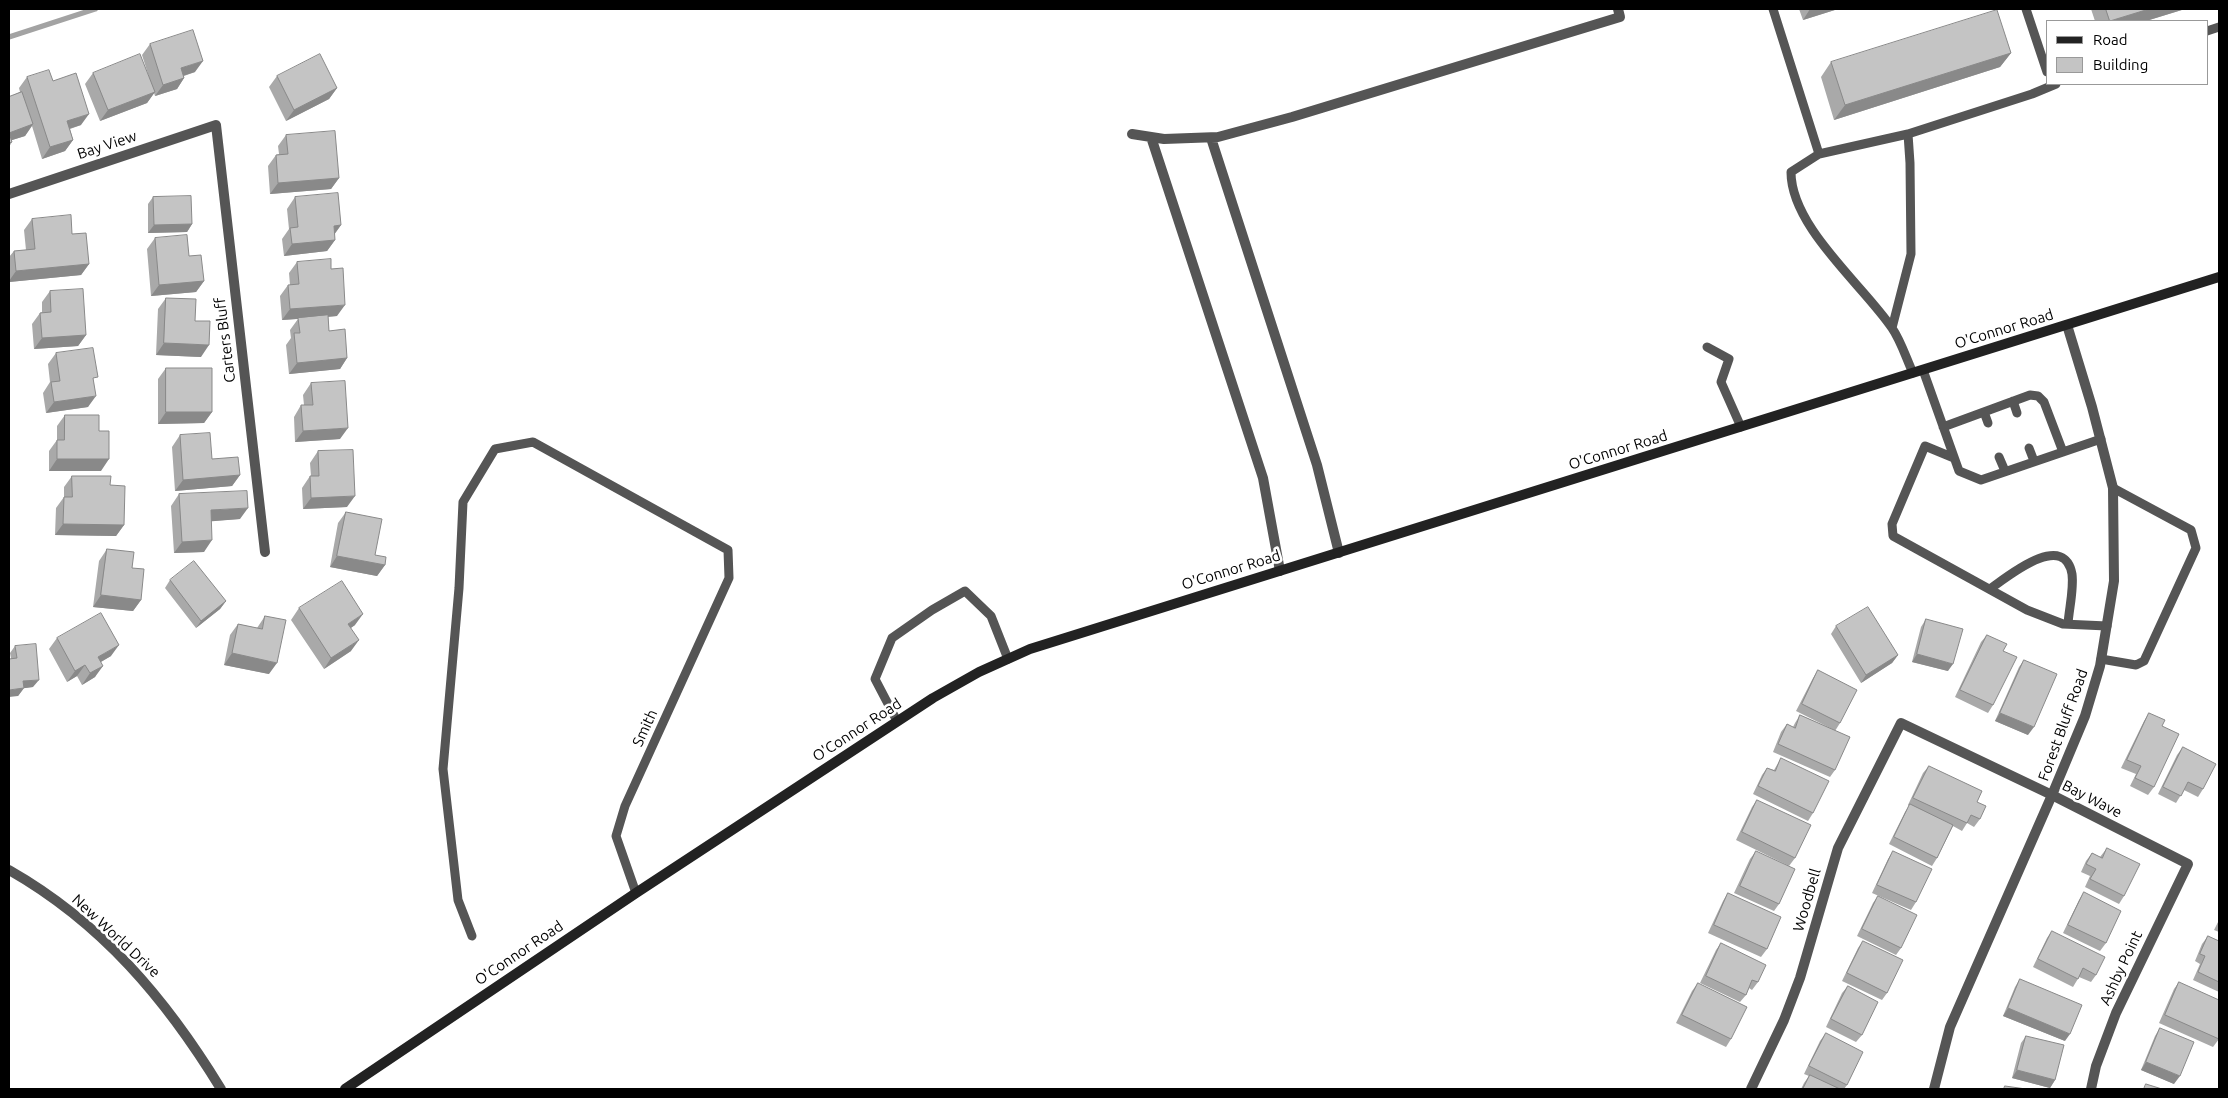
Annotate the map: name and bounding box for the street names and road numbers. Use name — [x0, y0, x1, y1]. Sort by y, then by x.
street label: Bay View — [75, 127, 139, 163]
street label: Carters Bluff — [211, 296, 239, 384]
street label: O'Connor Road — [1952, 305, 2056, 353]
street label: O'Connor Road — [1566, 426, 1670, 474]
street label: O'Connor Road — [1179, 546, 1283, 594]
street label: Forest Bluff Road — [2034, 667, 2092, 783]
street label: O'Connor Road — [809, 695, 905, 765]
street label: Smith — [629, 707, 661, 749]
street label: Bay Wave — [2059, 776, 2125, 822]
street label: Woodbell — [1789, 866, 1825, 934]
street label: New World Drive — [68, 891, 164, 981]
street label: O'Connor Road — [471, 917, 567, 989]
street label: Ashby Point — [2096, 928, 2146, 1008]

